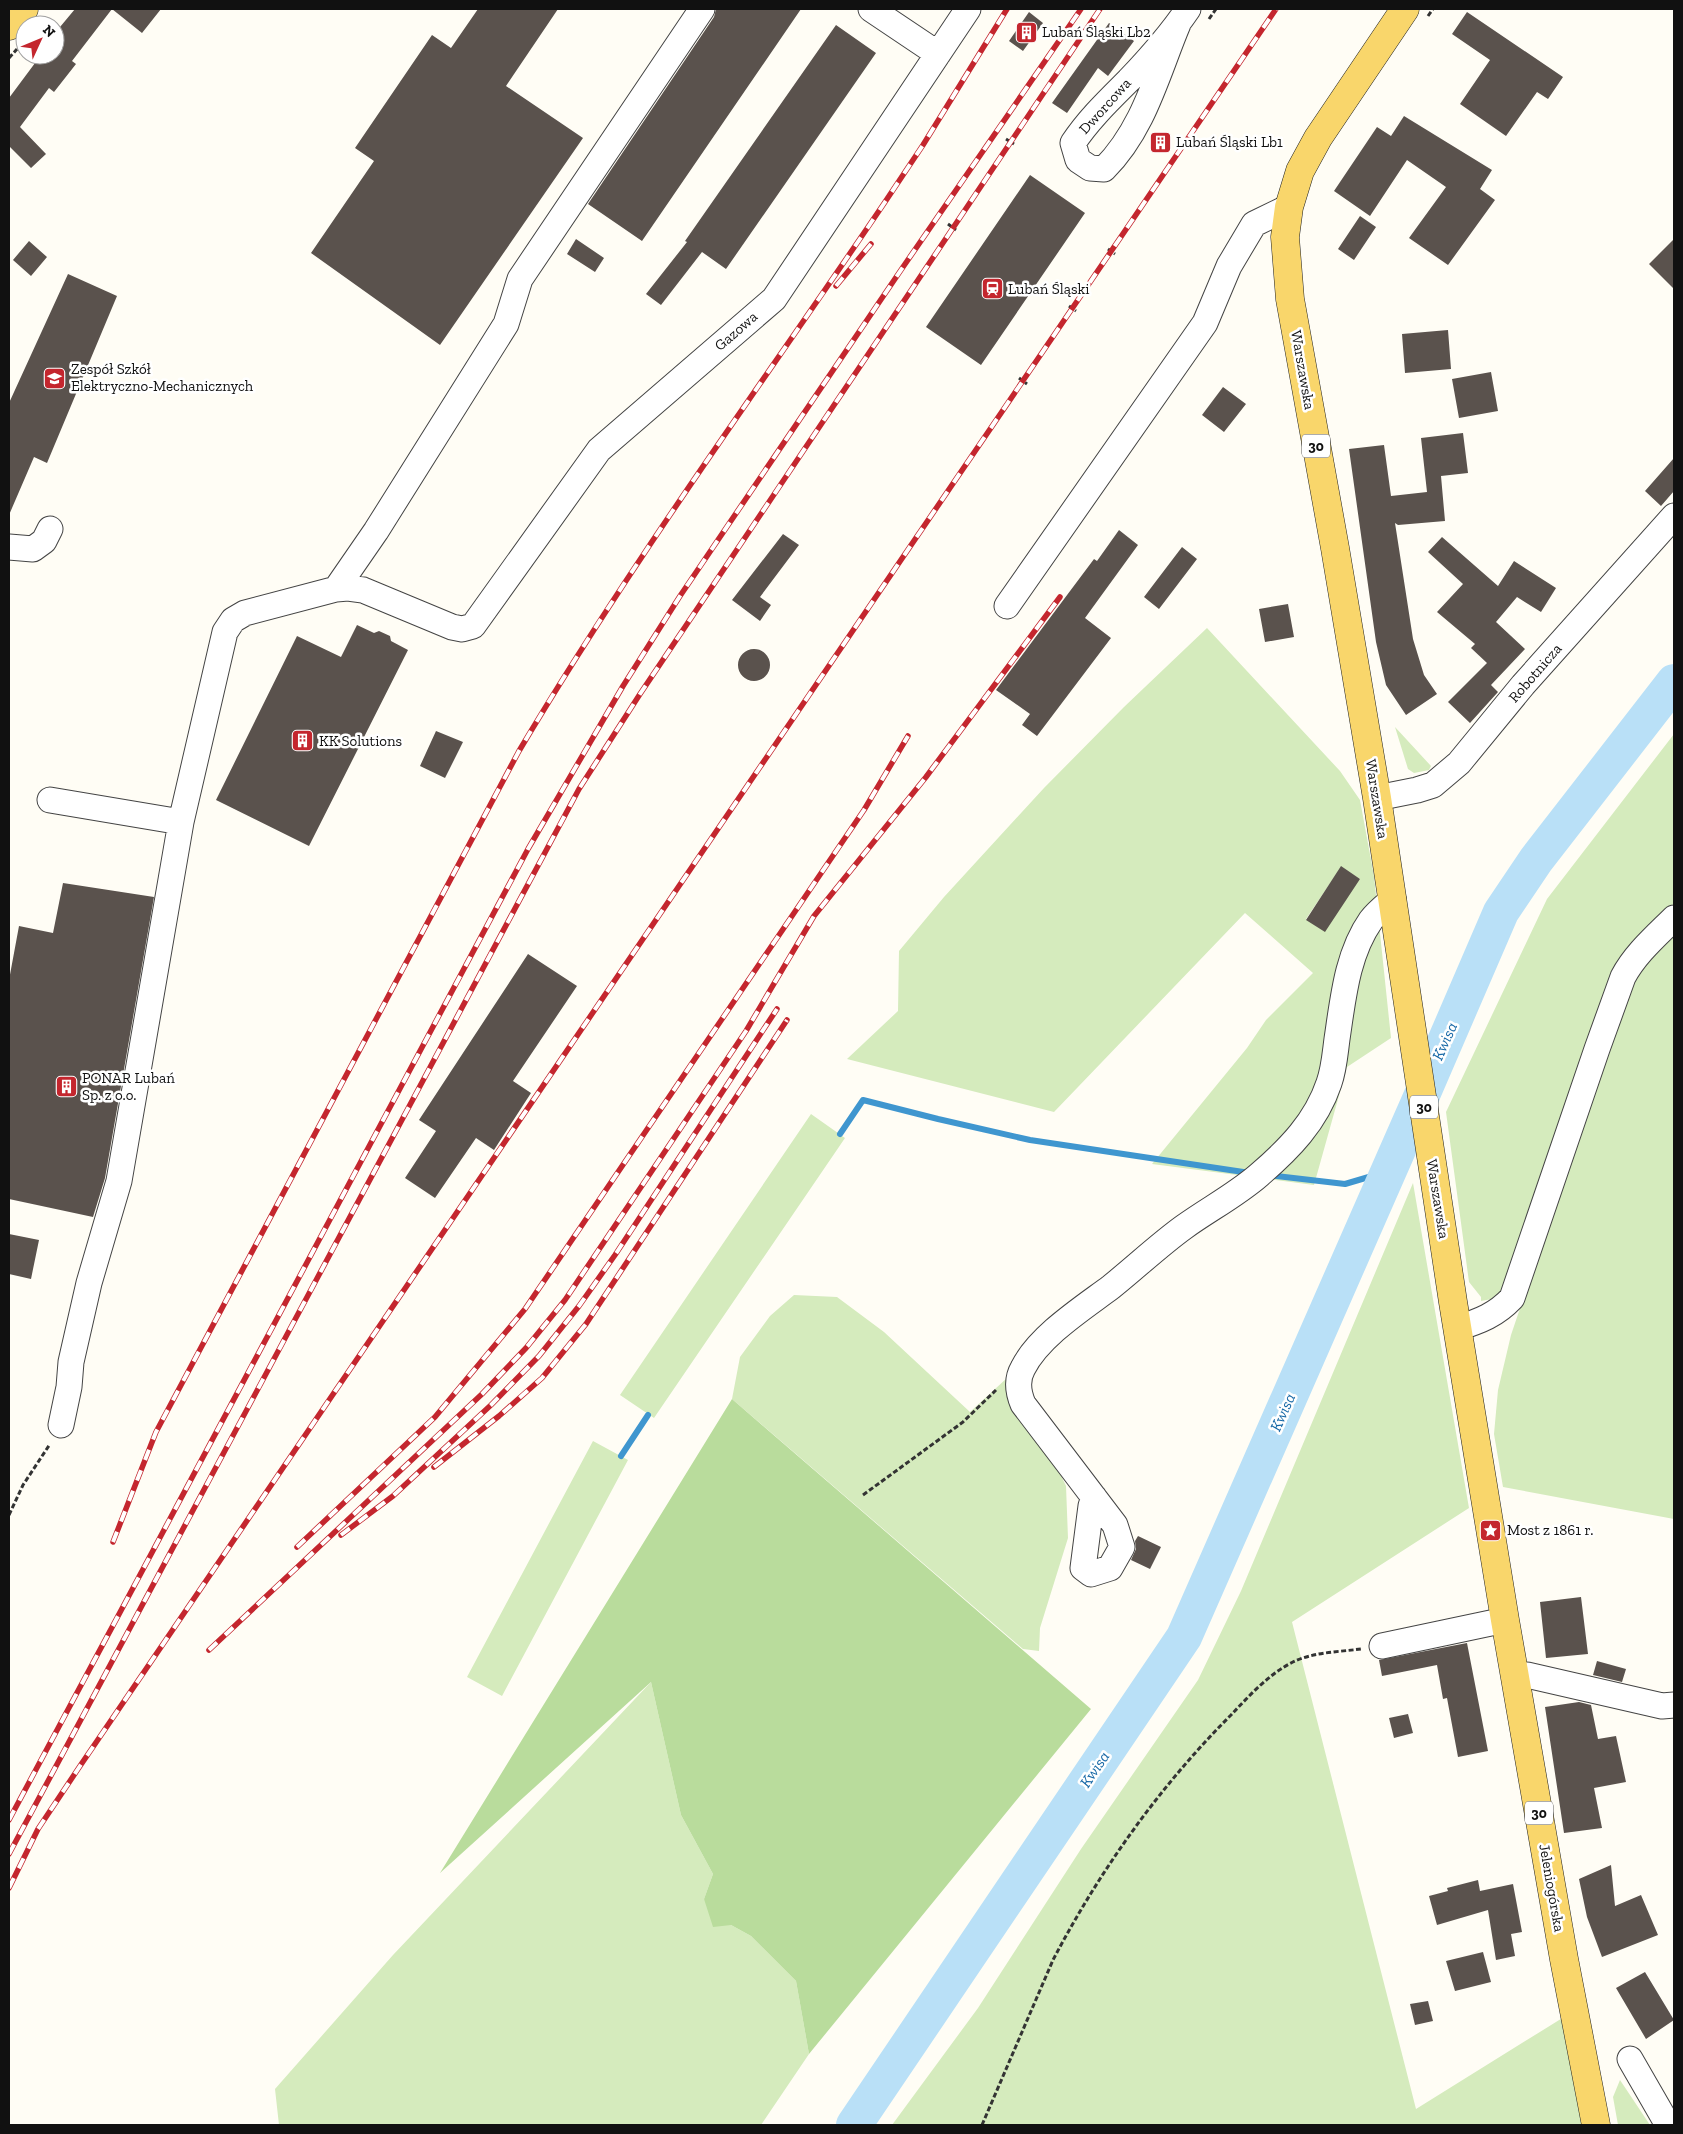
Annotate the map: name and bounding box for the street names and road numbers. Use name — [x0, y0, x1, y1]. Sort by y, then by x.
street label: Dworcowa — [1075, 74, 1135, 138]
street label: Gazowa — [711, 308, 761, 354]
street label: Warszawska — [1287, 329, 1319, 411]
road number: 30 — [1302, 434, 1330, 458]
street label: Robotnicza — [1505, 640, 1565, 706]
street label: Warszawska — [1362, 758, 1392, 840]
road number: 30 — [1410, 1096, 1438, 1118]
street label: Warszawska — [1423, 1158, 1453, 1240]
road number: 30 — [1525, 1802, 1553, 1825]
street label: Jeleniogórska — [1535, 1843, 1569, 1933]

